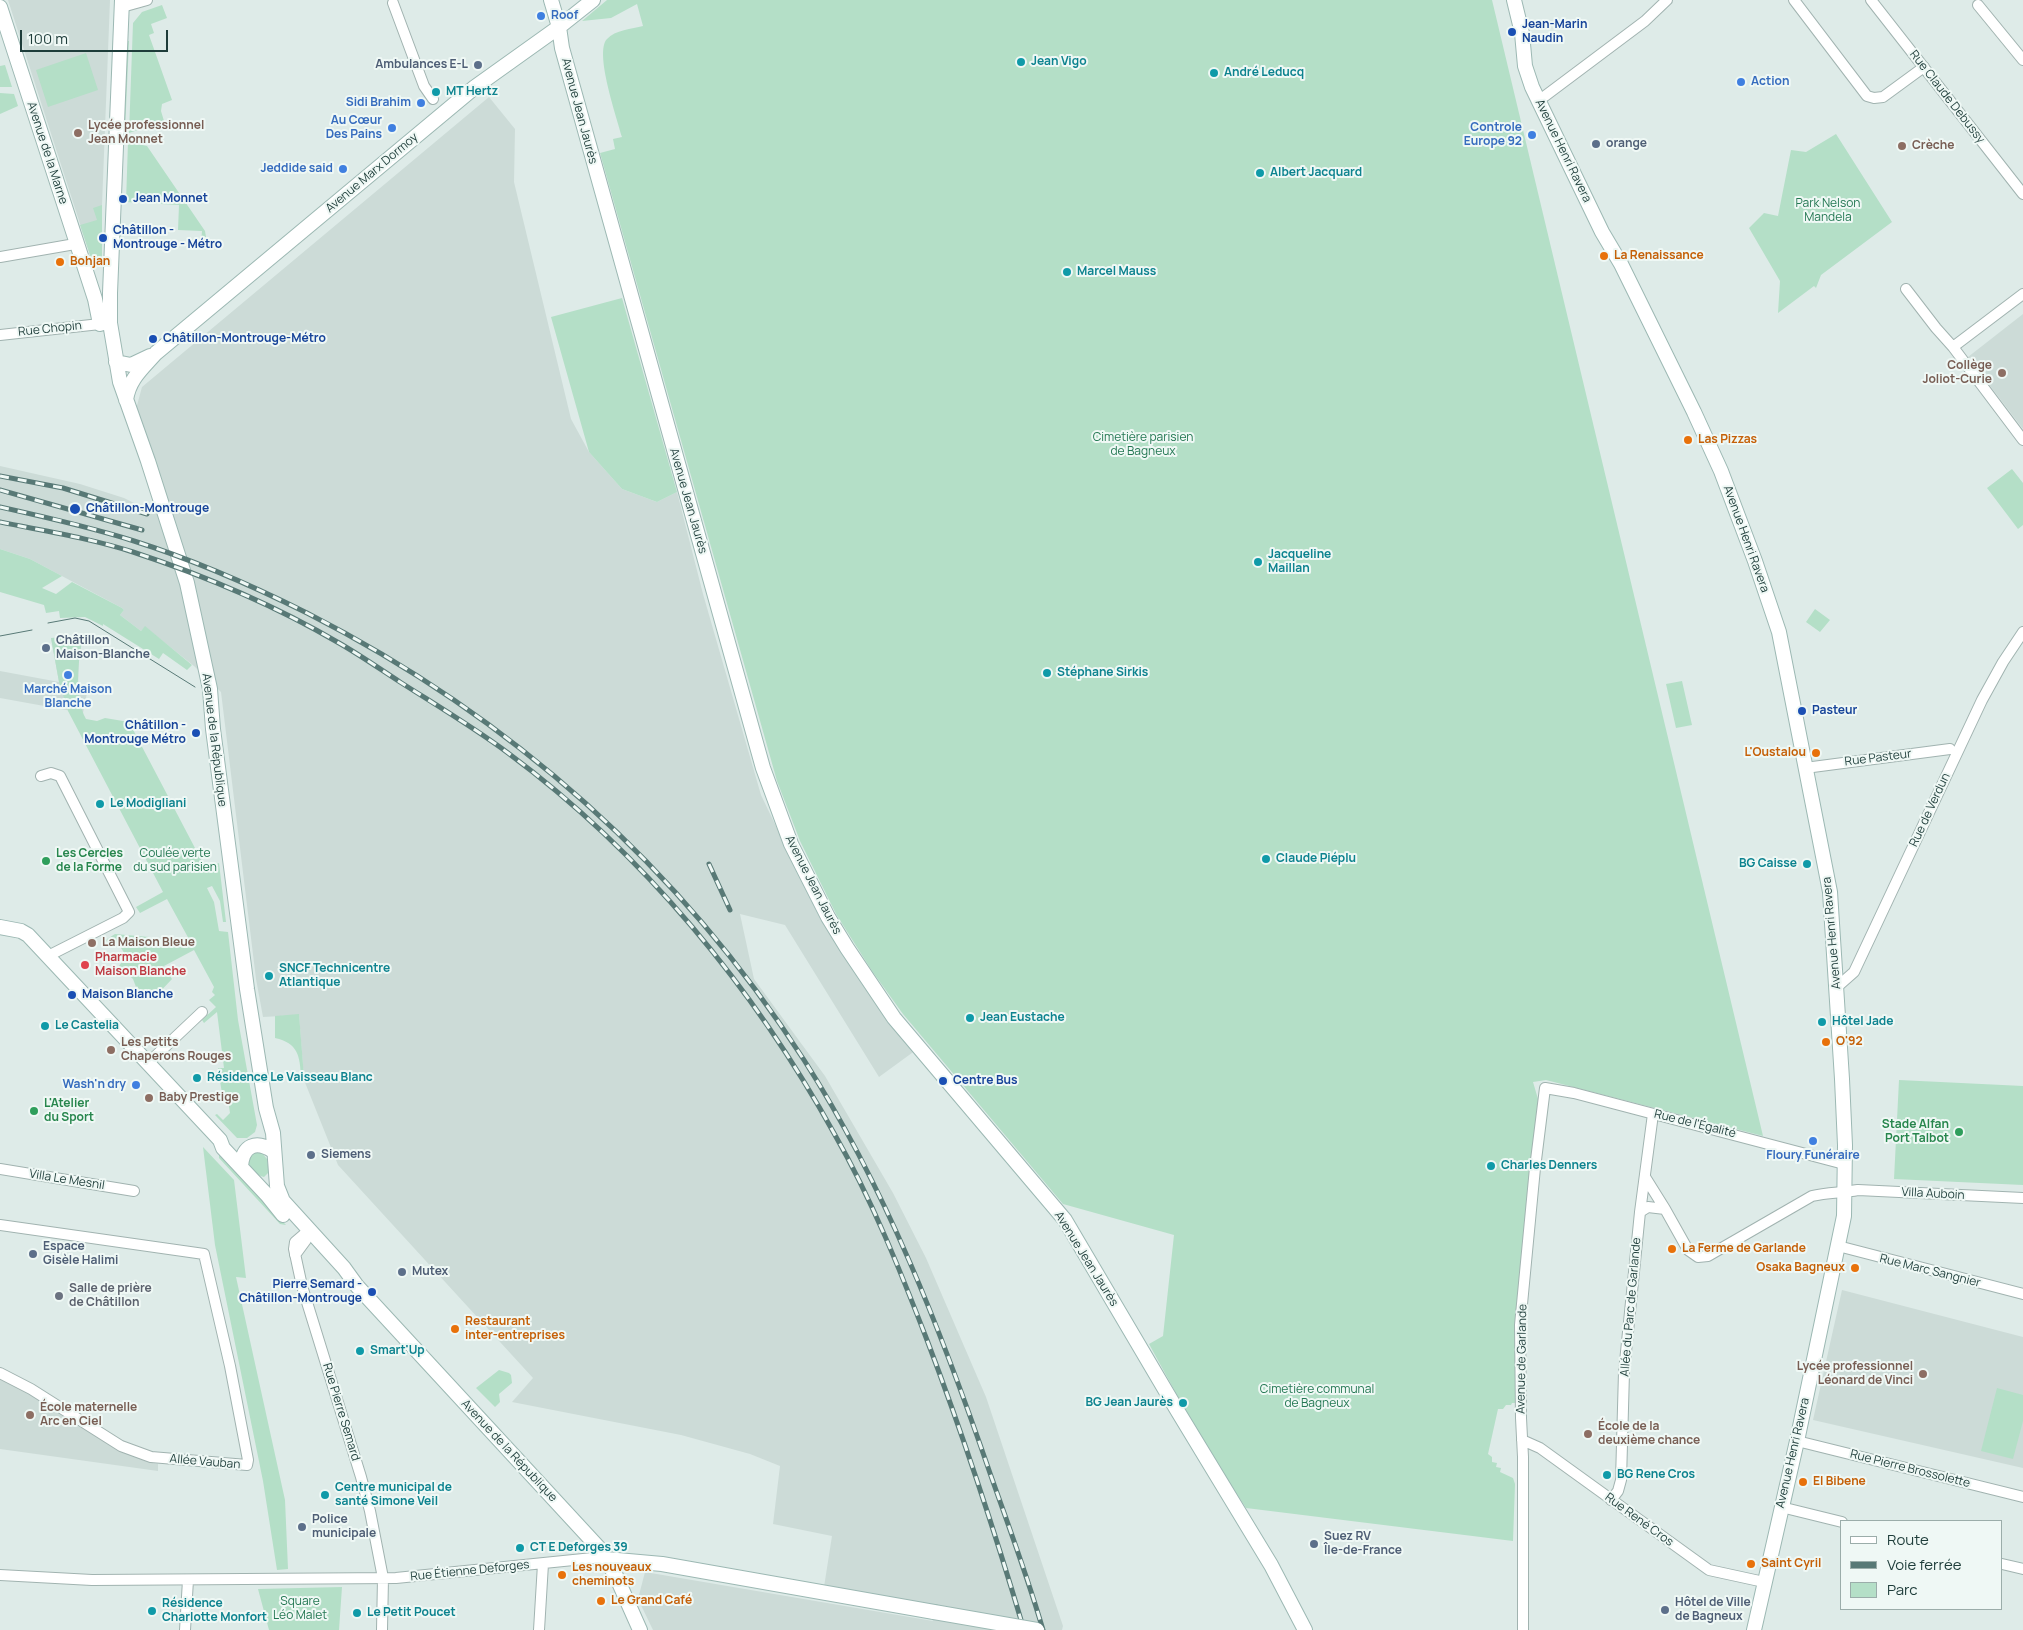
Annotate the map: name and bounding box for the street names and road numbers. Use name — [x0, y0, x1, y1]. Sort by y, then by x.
street label: Rue Claude Debussy — [1906, 48, 1988, 146]
street label: Avenue Jean Jaurès — [558, 56, 600, 166]
street label: Avenue Henri Ravera — [1532, 97, 1594, 205]
street label: Avenue de la Marne — [24, 100, 70, 206]
street label: Avenue Marx Dormoy — [323, 130, 421, 216]
street label: Rue Chopin — [17, 318, 83, 340]
street label: Avenue Jean Jaurès — [666, 447, 710, 555]
street label: Avenue Henri Ravera — [1720, 484, 1772, 594]
street label: Avenue de la République — [199, 672, 229, 808]
street label: Rue Pasteur — [1844, 747, 1912, 769]
street label: Rue de Verdun — [1907, 771, 1953, 849]
street label: Avenue Jean Jaurès — [782, 833, 844, 937]
street label: Avenue Henri Ravera — [1820, 876, 1844, 990]
street label: Rue de l'Égalité — [1653, 1107, 1737, 1141]
street label: Villa Le Mesnil — [28, 1167, 106, 1193]
street label: Villa Auboin — [1901, 1185, 1965, 1203]
street label: Avenue Jean Jaurès — [1051, 1209, 1121, 1309]
street label: Allée du Parc de Garlande — [1618, 1237, 1644, 1377]
street label: Rue Marc Sangnier — [1878, 1251, 1982, 1291]
street label: Avenue de Garlande — [1514, 1304, 1530, 1414]
street label: Rue Pierre Semard — [319, 1361, 363, 1463]
street label: Avenue Henri Ravera — [1773, 1396, 1813, 1510]
street label: Avenue de la République — [458, 1397, 560, 1505]
street label: Rue Pierre Brossolette — [1849, 1447, 1971, 1491]
street label: Allée Vauban — [169, 1452, 241, 1472]
street label: Rue René Cros — [1602, 1490, 1676, 1550]
street label: Rue Étienne Deforges — [410, 1558, 530, 1584]

